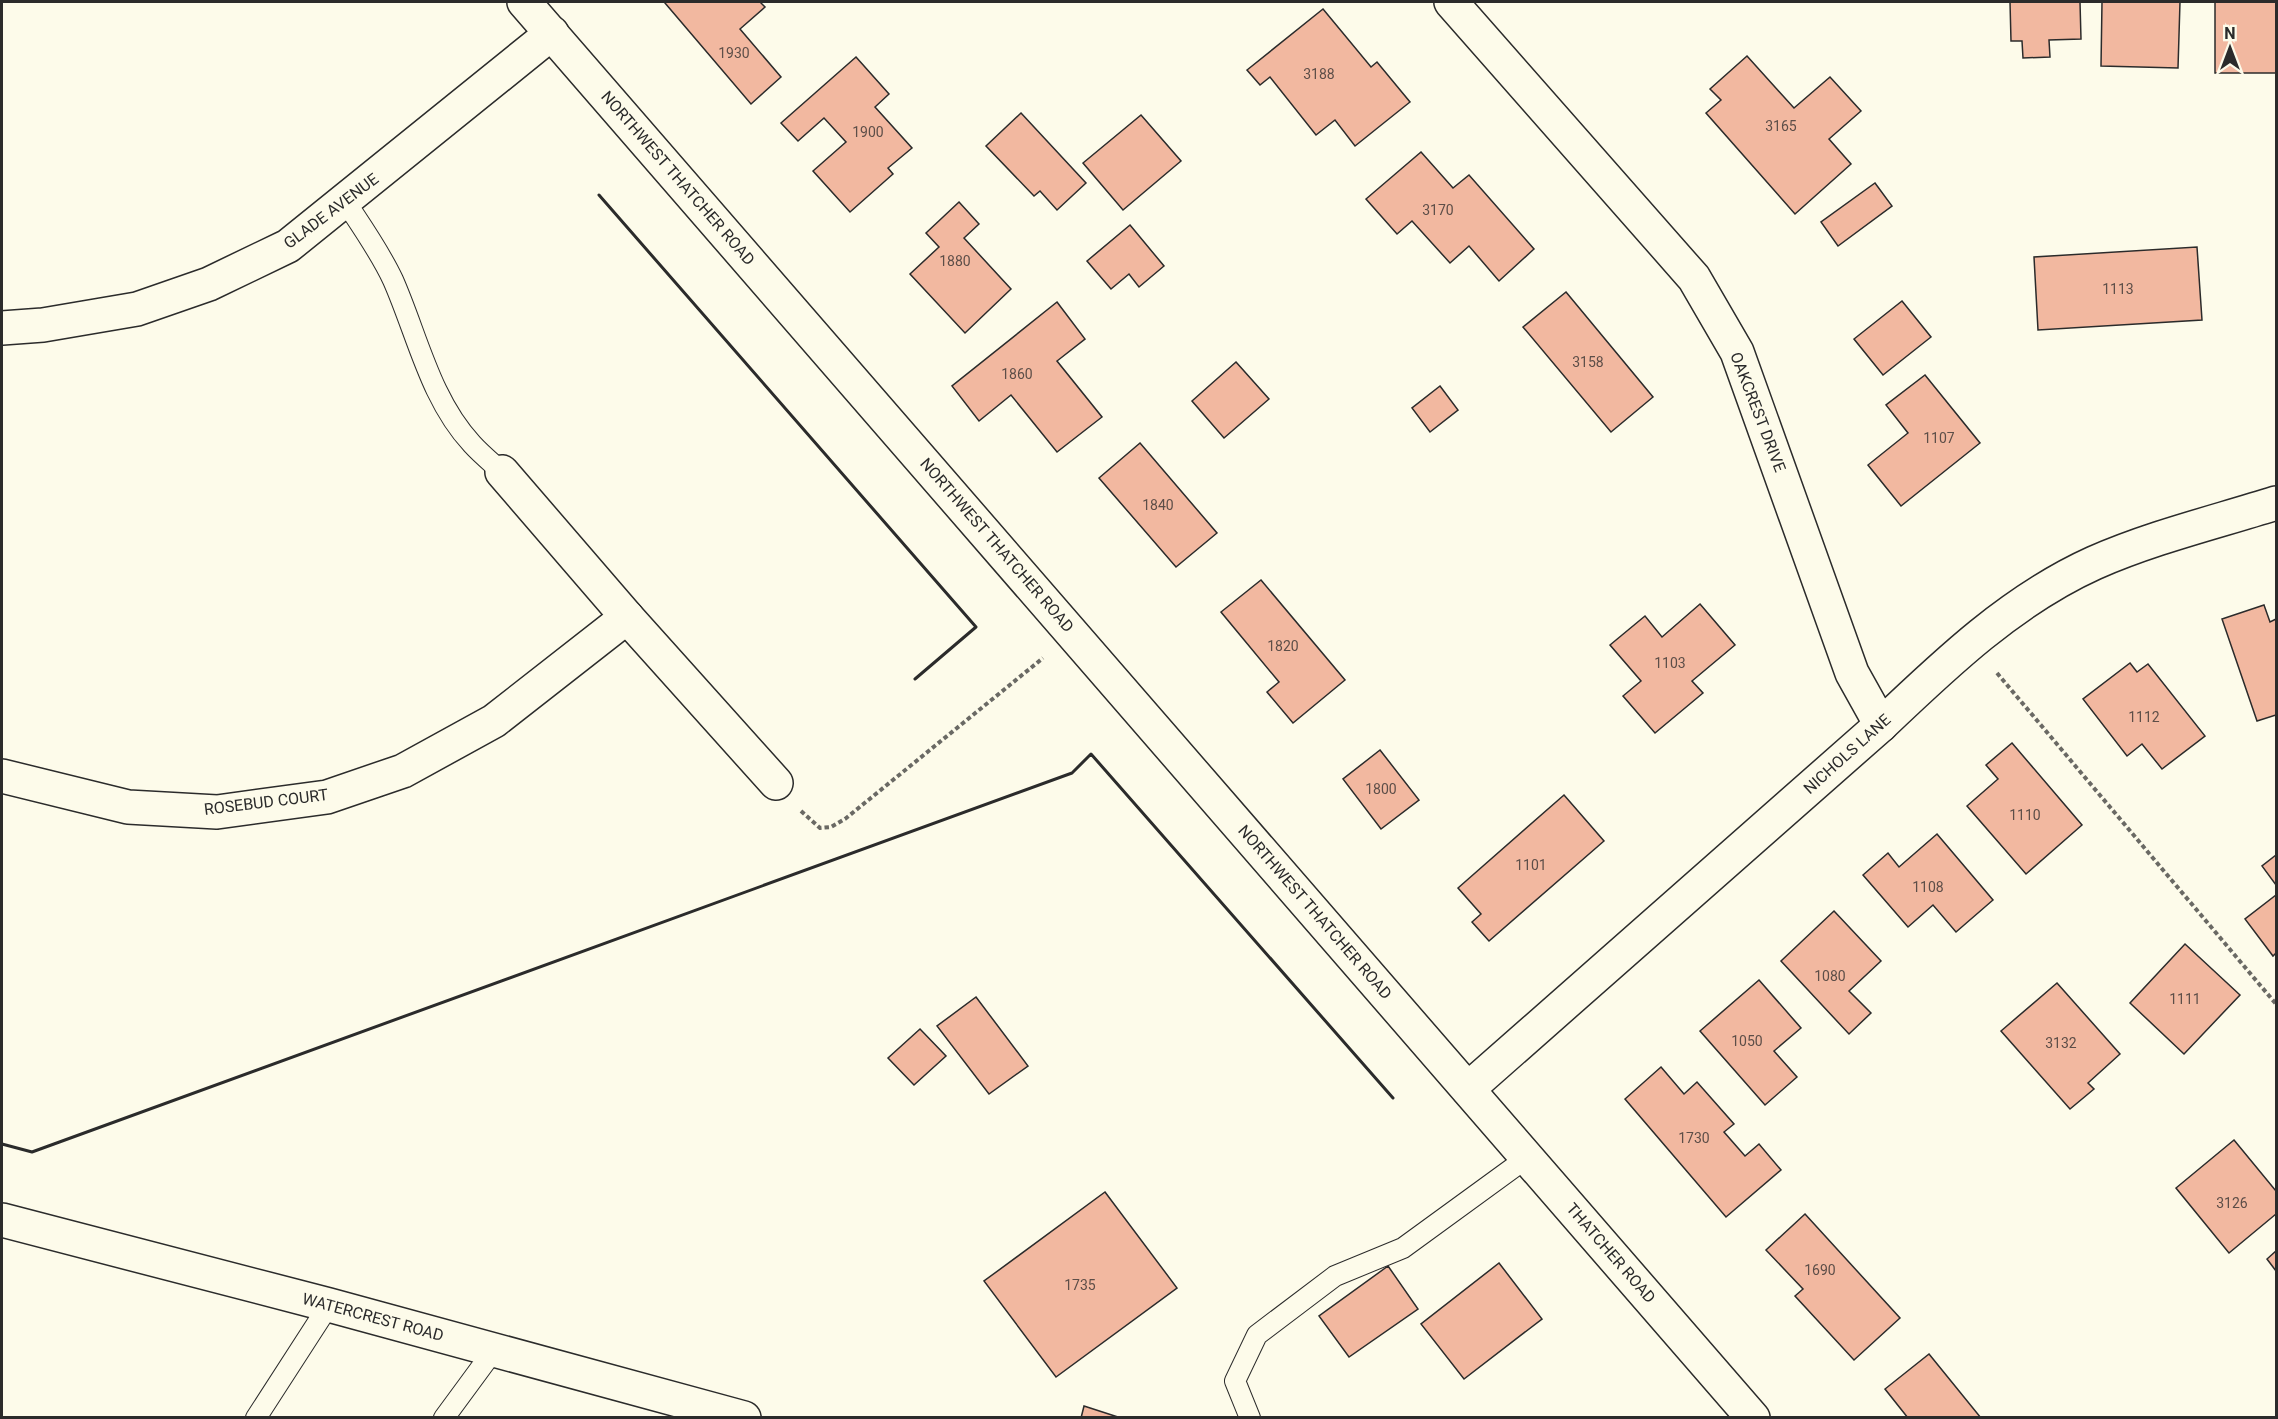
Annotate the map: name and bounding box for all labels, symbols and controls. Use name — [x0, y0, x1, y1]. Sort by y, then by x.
north arrow — [2200, 18, 2260, 78]
text: N — [2224, 24, 2236, 43]
house number: 1930 — [718, 45, 750, 61]
house number: 3188 — [1303, 66, 1335, 82]
street label: NORTHWEST THATCHER ROAD — [597, 87, 759, 269]
house number: 3165 — [1765, 118, 1797, 134]
house number: 1900 — [852, 124, 884, 140]
street label: GLADE AVENUE — [280, 169, 382, 253]
house number: 3170 — [1422, 202, 1454, 218]
house number: 1880 — [939, 253, 971, 269]
house number: 1113 — [2102, 281, 2134, 297]
street label: OAKCREST DRIVE — [1726, 349, 1790, 475]
house number: 3158 — [1572, 354, 1604, 370]
house number: 1860 — [1001, 366, 1033, 382]
house number: 1107 — [1923, 430, 1955, 446]
street label: NORTHWEST THATCHER ROAD — [916, 454, 1078, 636]
house number: 1840 — [1142, 497, 1174, 513]
house number: 1820 — [1267, 638, 1299, 654]
house number: 1103 — [1654, 655, 1686, 671]
house number: 1112 — [2128, 709, 2160, 725]
street label: NICHOLS LANE — [1800, 710, 1894, 798]
house number: 1800 — [1365, 781, 1397, 797]
street label: ROSEBUD COURT — [203, 785, 330, 819]
house number: 1110 — [2009, 807, 2041, 823]
street label: NORTHWEST THATCHER ROAD — [1234, 821, 1396, 1003]
house number: 1101 — [1515, 857, 1547, 873]
house number: 1108 — [1912, 879, 1944, 895]
house number: 1080 — [1814, 968, 1846, 984]
house number: 1111 — [2169, 991, 2201, 1007]
house number: 1050 — [1731, 1033, 1763, 1049]
house number: 3132 — [2045, 1035, 2077, 1051]
house number: 1730 — [1678, 1130, 1710, 1146]
house number: 3126 — [2216, 1195, 2248, 1211]
street label: THATCHER ROAD — [1562, 1199, 1660, 1307]
house number: 1690 — [1804, 1262, 1836, 1278]
house number: 1735 — [1064, 1277, 1096, 1293]
street label: WATERCREST ROAD — [300, 1289, 446, 1345]

